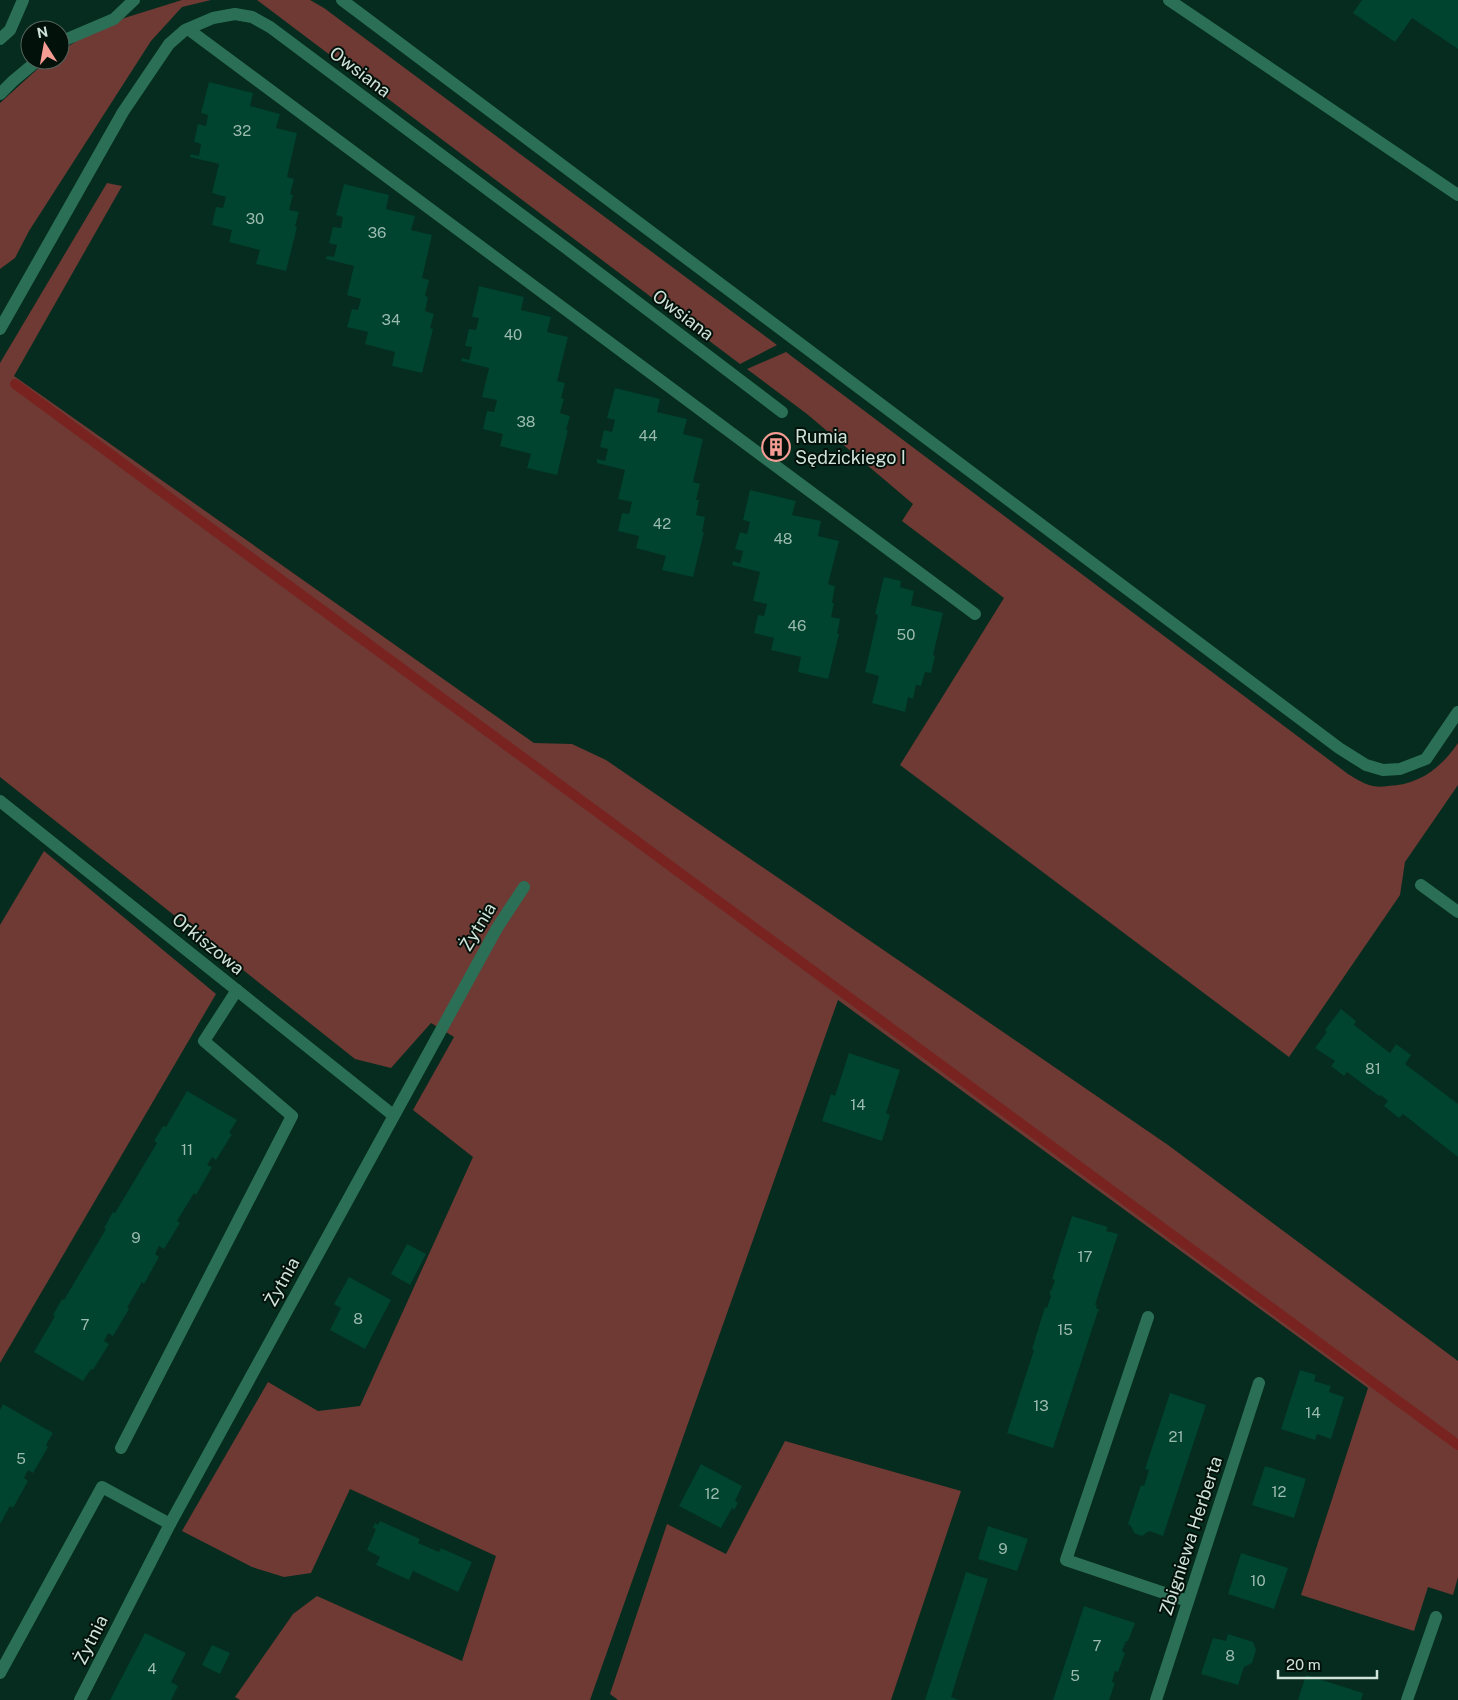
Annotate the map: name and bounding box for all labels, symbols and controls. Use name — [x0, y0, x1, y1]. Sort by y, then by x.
north arrow — [20, 20, 70, 70]
text: N — [36, 23, 49, 41]
street label: Owsiana — [326, 42, 395, 101]
house number: 32 — [233, 122, 251, 139]
house number: 30 — [246, 210, 264, 227]
house number: 36 — [368, 224, 386, 241]
street label: Owsiana — [649, 285, 718, 344]
house number: 34 — [382, 311, 400, 328]
house number: 40 — [504, 326, 522, 343]
house number: 38 — [516, 413, 536, 430]
place label: Rumia Sędzickiego I — [795, 426, 906, 468]
house number: 44 — [639, 427, 657, 444]
building icon: Rumia Sędzickiego I — [761, 432, 791, 462]
house number: 42 — [653, 515, 671, 532]
house number: 48 — [773, 530, 793, 547]
house number: 46 — [788, 617, 806, 634]
house number: 50 — [897, 626, 915, 643]
street label: Żytnia — [454, 898, 500, 955]
street label: Orkiszowa — [168, 908, 248, 979]
house number: 81 — [1365, 1060, 1381, 1077]
house number: 14 — [850, 1096, 866, 1113]
house number: 11 — [181, 1141, 193, 1158]
house number: 9 — [131, 1229, 141, 1246]
house number: 17 — [1077, 1248, 1093, 1265]
street label: Żytnia — [259, 1253, 304, 1310]
house number: 8 — [353, 1310, 363, 1327]
house number: 7 — [80, 1316, 90, 1333]
house number: 15 — [1057, 1321, 1073, 1338]
house number: 13 — [1033, 1397, 1049, 1414]
house number: 14 — [1305, 1404, 1321, 1421]
house number: 21 — [1168, 1428, 1184, 1445]
house number: 5 — [16, 1450, 26, 1467]
street label: Zbigniewa Herberta — [1155, 1454, 1226, 1618]
house number: 12 — [1271, 1483, 1287, 1500]
house number: 12 — [704, 1485, 720, 1502]
house number: 9 — [998, 1540, 1008, 1557]
house number: 10 — [1250, 1572, 1266, 1589]
street label: Żytnia — [68, 1611, 112, 1668]
house number: 7 — [1092, 1637, 1102, 1654]
house number: 8 — [1225, 1647, 1235, 1664]
scale bar — [1278, 1648, 1377, 1680]
text: 20 m — [1286, 1656, 1321, 1673]
house number: 4 — [147, 1660, 157, 1677]
house number: 5 — [1070, 1667, 1080, 1684]

